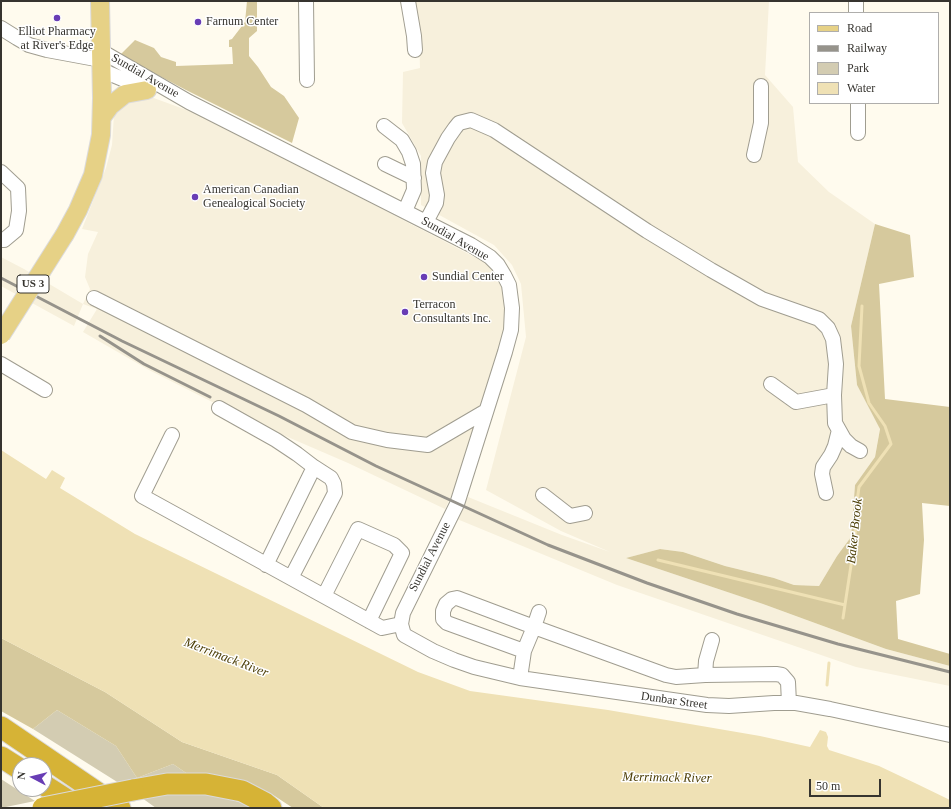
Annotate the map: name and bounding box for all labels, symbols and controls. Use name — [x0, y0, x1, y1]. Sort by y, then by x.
legend — [809, 12, 939, 104]
marker: Elliot Pharmacy at River's Edge — [52, 13, 62, 23]
place label: Farnum Center — [206, 15, 278, 29]
marker: Farnum Center — [193, 17, 203, 27]
text: Road — [847, 21, 872, 35]
place label: Elliot Pharmacy at River's Edge — [18, 25, 96, 53]
text: Railway — [847, 41, 887, 55]
street label: Sundial Avenue — [108, 51, 182, 101]
text: Park — [847, 61, 869, 75]
text: Water — [847, 81, 875, 95]
place label: American Canadian Genealogical Society — [203, 183, 305, 211]
marker: American Canadian Genealogical Society — [190, 192, 200, 202]
street label: Sundial Avenue — [418, 214, 492, 264]
place label: Sundial Center — [432, 270, 504, 284]
marker: Sundial Center — [419, 272, 429, 282]
road number: US 3 — [17, 275, 49, 293]
place label: Terracon Consultants Inc. — [413, 298, 491, 326]
marker: Terracon Consultants Inc. — [400, 307, 410, 317]
water label: Baker Brook — [844, 498, 866, 564]
street label: Sundial Avenue — [406, 520, 454, 594]
water label: Merrimack River — [182, 635, 270, 681]
street label: Dunbar Street — [640, 689, 708, 713]
north arrow — [12, 757, 52, 797]
water label: Merrimack River — [622, 769, 712, 787]
text: N — [15, 771, 28, 780]
scale bar — [811, 771, 883, 797]
text: 50 m — [816, 779, 840, 793]

